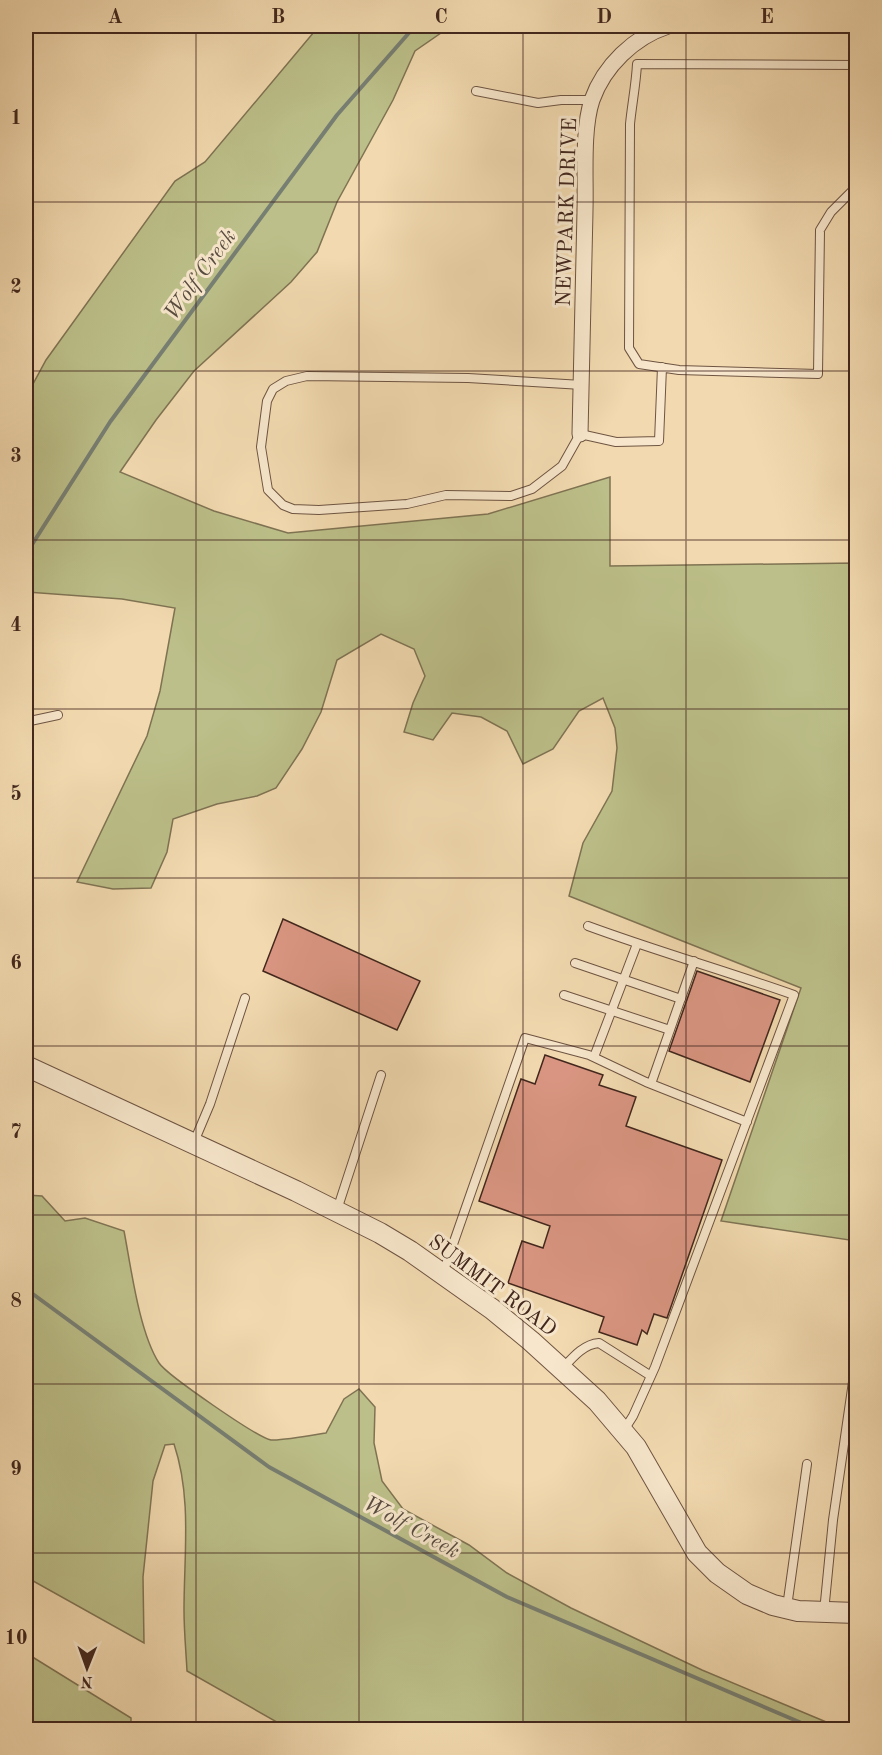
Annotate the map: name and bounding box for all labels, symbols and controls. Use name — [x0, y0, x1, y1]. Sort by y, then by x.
text: A — [107, 8, 123, 28]
text: B — [271, 8, 285, 28]
text: C — [434, 8, 448, 28]
text: D — [596, 8, 612, 28]
text: E — [760, 8, 774, 28]
text: 1 — [10, 109, 22, 129]
street label: NEWPARK DRIVE — [554, 117, 581, 307]
water label: Wolf Creek — [160, 225, 241, 325]
text: 2 — [10, 278, 22, 298]
text: 3 — [10, 447, 22, 467]
text: 4 — [10, 616, 22, 636]
text: 5 — [10, 784, 22, 805]
text: 6 — [10, 954, 22, 974]
text: 7 — [10, 1123, 22, 1143]
street label: SUMMIT ROAD — [424, 1231, 560, 1341]
text: 8 — [10, 1292, 22, 1312]
text: 9 — [10, 1460, 22, 1480]
water label: Wolf Creek — [359, 1492, 463, 1563]
text: 10 — [4, 1629, 28, 1649]
north arrow — [57, 1638, 117, 1698]
text: N — [80, 1673, 93, 1689]

